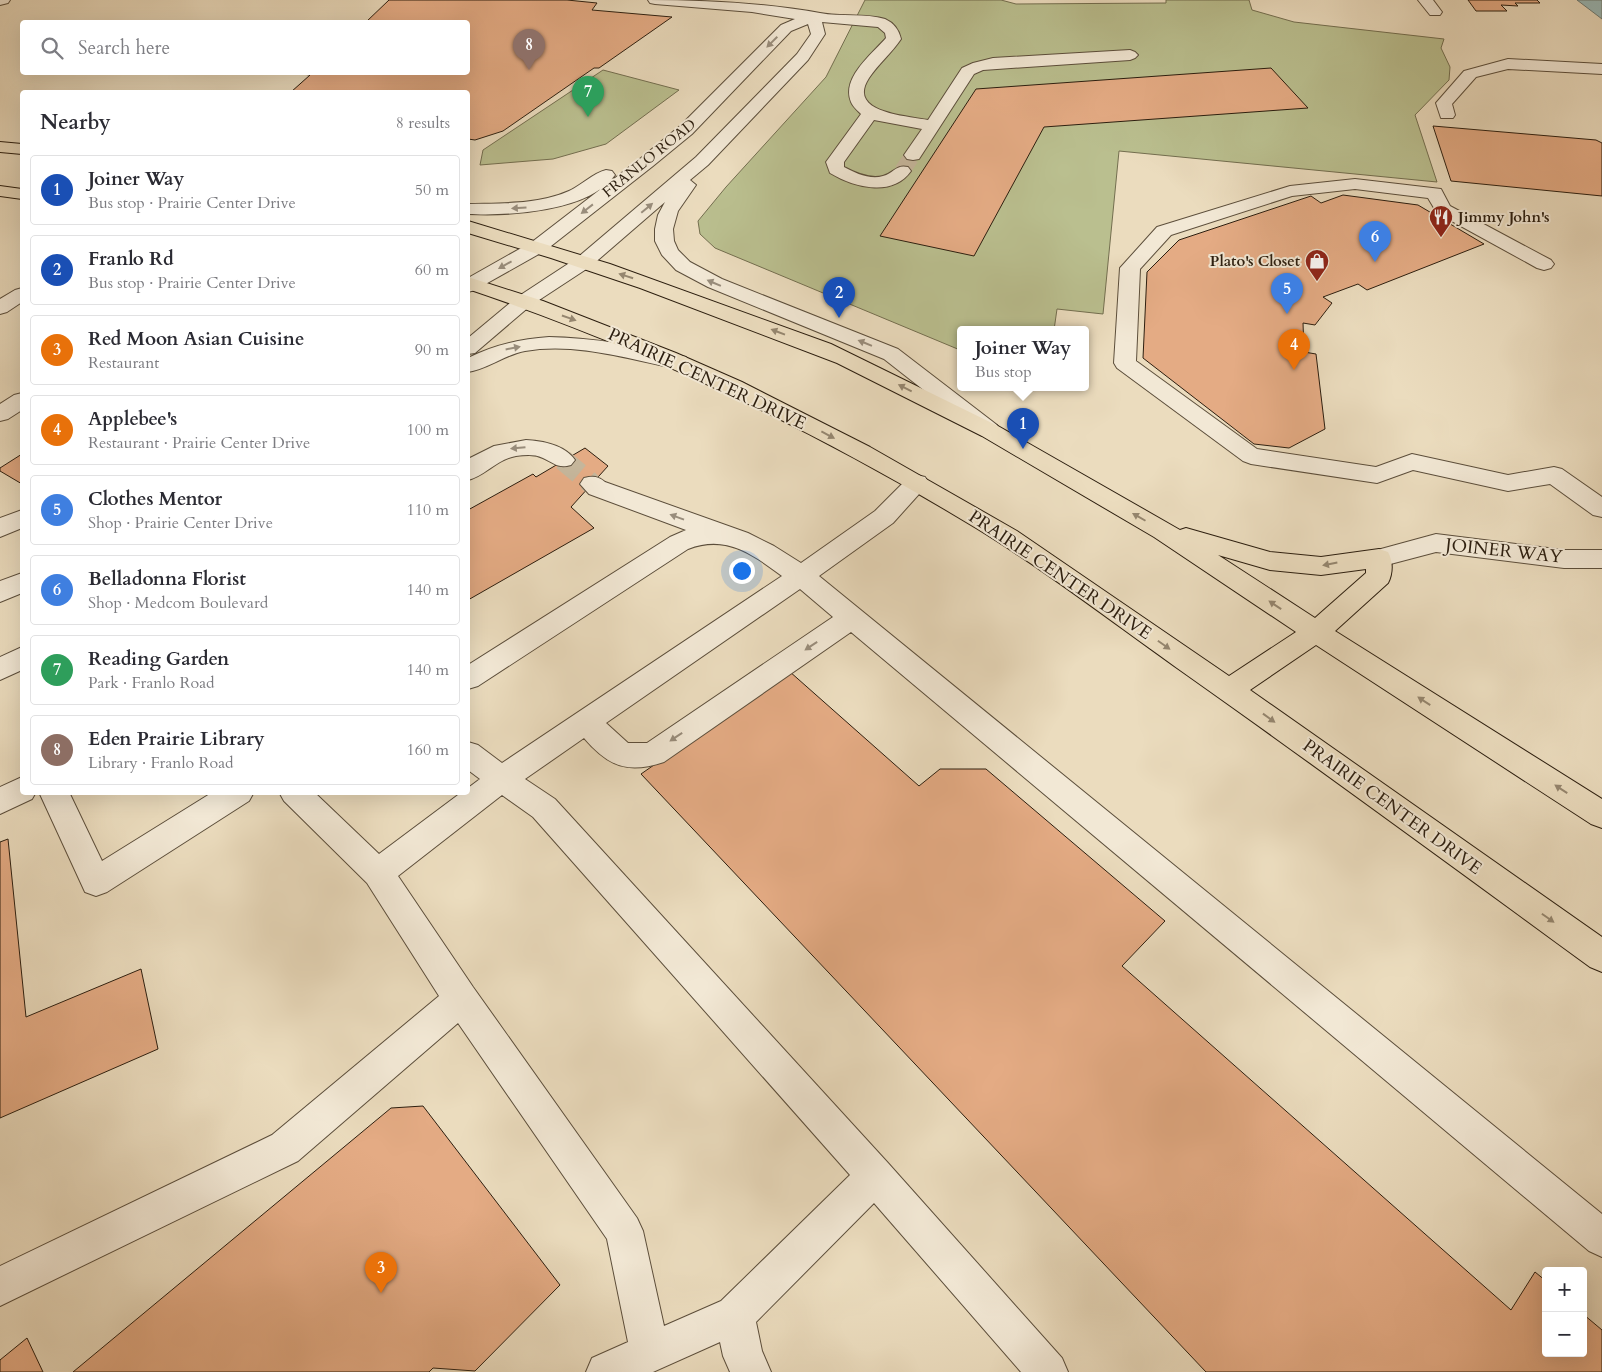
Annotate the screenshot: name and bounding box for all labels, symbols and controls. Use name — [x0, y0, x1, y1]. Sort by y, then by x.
search box — [20, 20, 470, 75]
pin: 8 — [513, 29, 545, 70]
icon: search — [38, 34, 66, 62]
text: Search here — [78, 35, 170, 61]
one-way arrow — [767, 36, 779, 48]
pin: 7 — [572, 76, 604, 117]
text: Nearby — [40, 108, 111, 137]
text: 8 results — [396, 112, 450, 134]
street label: FRANLO ROAD — [598, 114, 700, 202]
text: Joiner Way — [88, 166, 184, 192]
text: 1 — [53, 179, 61, 201]
text: 50 m — [415, 179, 449, 201]
text: Bus stop · Prairie Center Drive — [88, 192, 296, 214]
one-way arrow — [641, 202, 653, 214]
one-way arrow — [581, 203, 594, 214]
one-way arrow — [510, 204, 526, 212]
restaurant icon: Jimmy John's — [1428, 204, 1454, 238]
place label: Jimmy John's — [1456, 207, 1550, 227]
pin: 6 — [1359, 221, 1391, 262]
text: Franlo Rd — [88, 246, 174, 272]
shop icon: Plato's Closet — [1304, 248, 1330, 282]
place label: Plato's Closet — [1210, 251, 1301, 271]
text: 2 — [53, 259, 61, 281]
text: 60 m — [415, 259, 449, 281]
one-way arrow — [498, 261, 511, 270]
text: Bus stop · Prairie Center Drive — [88, 272, 296, 294]
one-way arrow — [618, 272, 633, 279]
pin: 5 — [1271, 273, 1303, 314]
pin: 2 — [823, 277, 855, 318]
one-way arrow — [707, 278, 721, 286]
one-way arrow — [562, 314, 577, 322]
street label: PRAIRIE CENTER DRIVE — [604, 322, 810, 436]
text: Red Moon Asian Cuisine — [88, 326, 304, 352]
popup — [957, 326, 1089, 391]
one-way arrow — [770, 328, 785, 336]
pin: 4 — [1278, 329, 1310, 370]
text: Joiner Way — [975, 335, 1071, 361]
text: 3 — [53, 339, 61, 361]
text: 90 m — [415, 339, 449, 361]
one-way arrow — [857, 339, 872, 347]
one-way arrow — [505, 344, 521, 352]
text: Restaurant — [88, 352, 159, 374]
text: Bus stop — [975, 361, 1032, 383]
one-way arrow — [897, 384, 912, 392]
text: Applebee's — [88, 406, 177, 432]
pin: 1 — [1007, 408, 1039, 449]
text: 4 — [53, 419, 61, 441]
text: 100 m — [407, 419, 449, 441]
one-way arrow — [821, 431, 836, 439]
text: Restaurant · Prairie Center Drive — [88, 432, 310, 454]
one-way arrow — [510, 445, 526, 453]
text: Clothes Mentor — [88, 486, 222, 512]
text: 5 — [53, 499, 61, 521]
text: 110 m — [407, 499, 449, 521]
street label: PRAIRIE CENTER DRIVE — [963, 504, 1157, 646]
text: Shop · Prairie Center Drive — [88, 512, 273, 534]
one-way arrow — [1132, 512, 1145, 521]
one-way arrow — [670, 513, 685, 520]
street label: JOINER WAY — [1441, 532, 1564, 570]
your location — [729, 558, 755, 584]
one-way arrow — [1322, 560, 1338, 568]
text: Belladonna Florist — [88, 566, 246, 592]
text: 6 — [53, 579, 61, 601]
text: 140 m — [407, 579, 449, 601]
text: Shop · Medcom Boulevard — [88, 592, 268, 614]
one-way arrow — [1268, 600, 1282, 610]
one-way arrow — [1158, 640, 1171, 650]
one-way arrow — [804, 641, 818, 651]
text: Reading Garden — [88, 646, 229, 672]
text: 7 — [53, 659, 61, 681]
text: 140 m — [407, 659, 449, 681]
text: Park · Franlo Road — [88, 672, 215, 694]
one-way arrow — [1417, 697, 1431, 706]
one-way arrow — [1262, 713, 1275, 723]
text: Eden Prairie Library — [88, 726, 265, 752]
one-way arrow — [670, 732, 683, 742]
street label: PRAIRIE CENTER DRIVE — [1297, 733, 1487, 881]
text: 8 — [53, 739, 61, 761]
text: 160 m — [407, 739, 449, 761]
text: Library · Franlo Road — [88, 752, 234, 774]
one-way arrow — [1554, 784, 1568, 793]
one-way arrow — [1541, 913, 1555, 923]
pin: 3 — [365, 1252, 397, 1293]
map controls — [1542, 1267, 1587, 1357]
button: + — [1542, 1267, 1587, 1312]
button: − — [1542, 1312, 1587, 1357]

